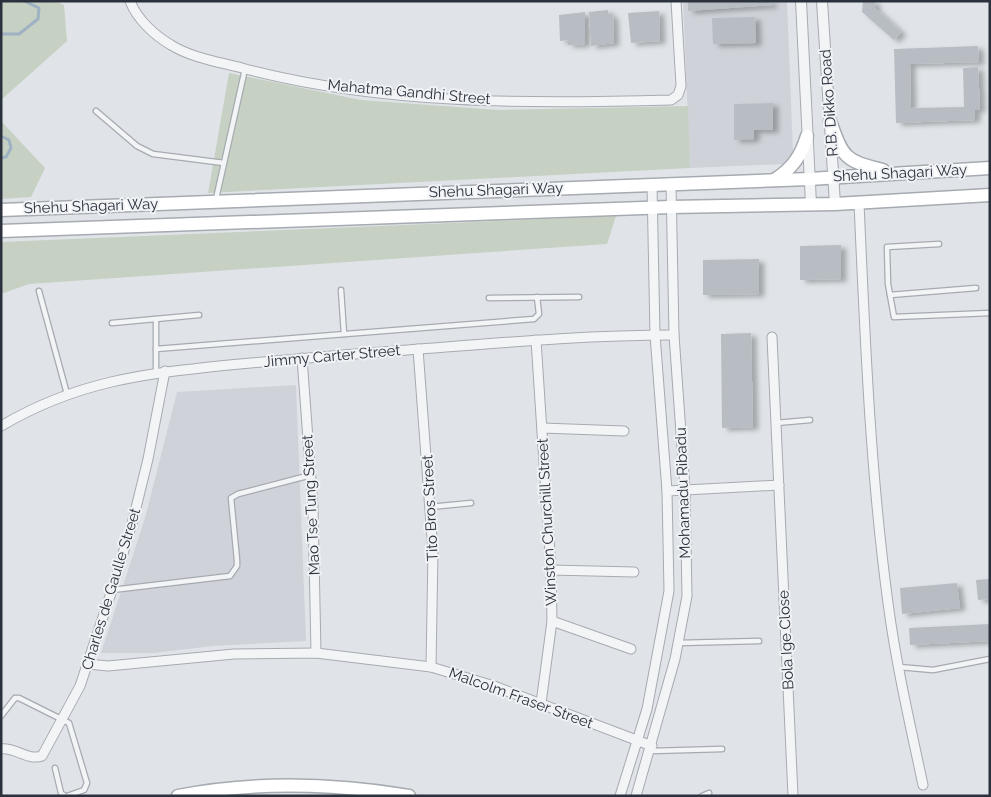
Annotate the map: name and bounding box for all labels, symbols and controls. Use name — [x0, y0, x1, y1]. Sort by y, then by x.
street label: R.B. Dikko Road — [816, 49, 842, 157]
street label: Mahatma Gandhi Street — [327, 76, 491, 108]
street label: Shehu Shagari Way — [832, 160, 968, 186]
street label: Shehu Shagari Way — [429, 179, 563, 201]
street label: Shehu Shagari Way — [24, 195, 158, 217]
street label: Jimmy Carter Street — [263, 341, 401, 371]
street label: Mohamadu Ribadu — [672, 427, 694, 559]
street label: Mao Tse Tung Street — [298, 434, 324, 576]
street label: Winston Churchill Street — [534, 438, 560, 606]
street label: Tito Bros Street — [418, 454, 442, 562]
street label: Charles de Gaulle Street — [78, 506, 144, 672]
street label: Bola Ige Close — [774, 589, 798, 690]
street label: Malcolm Fraser Street — [446, 664, 596, 732]

